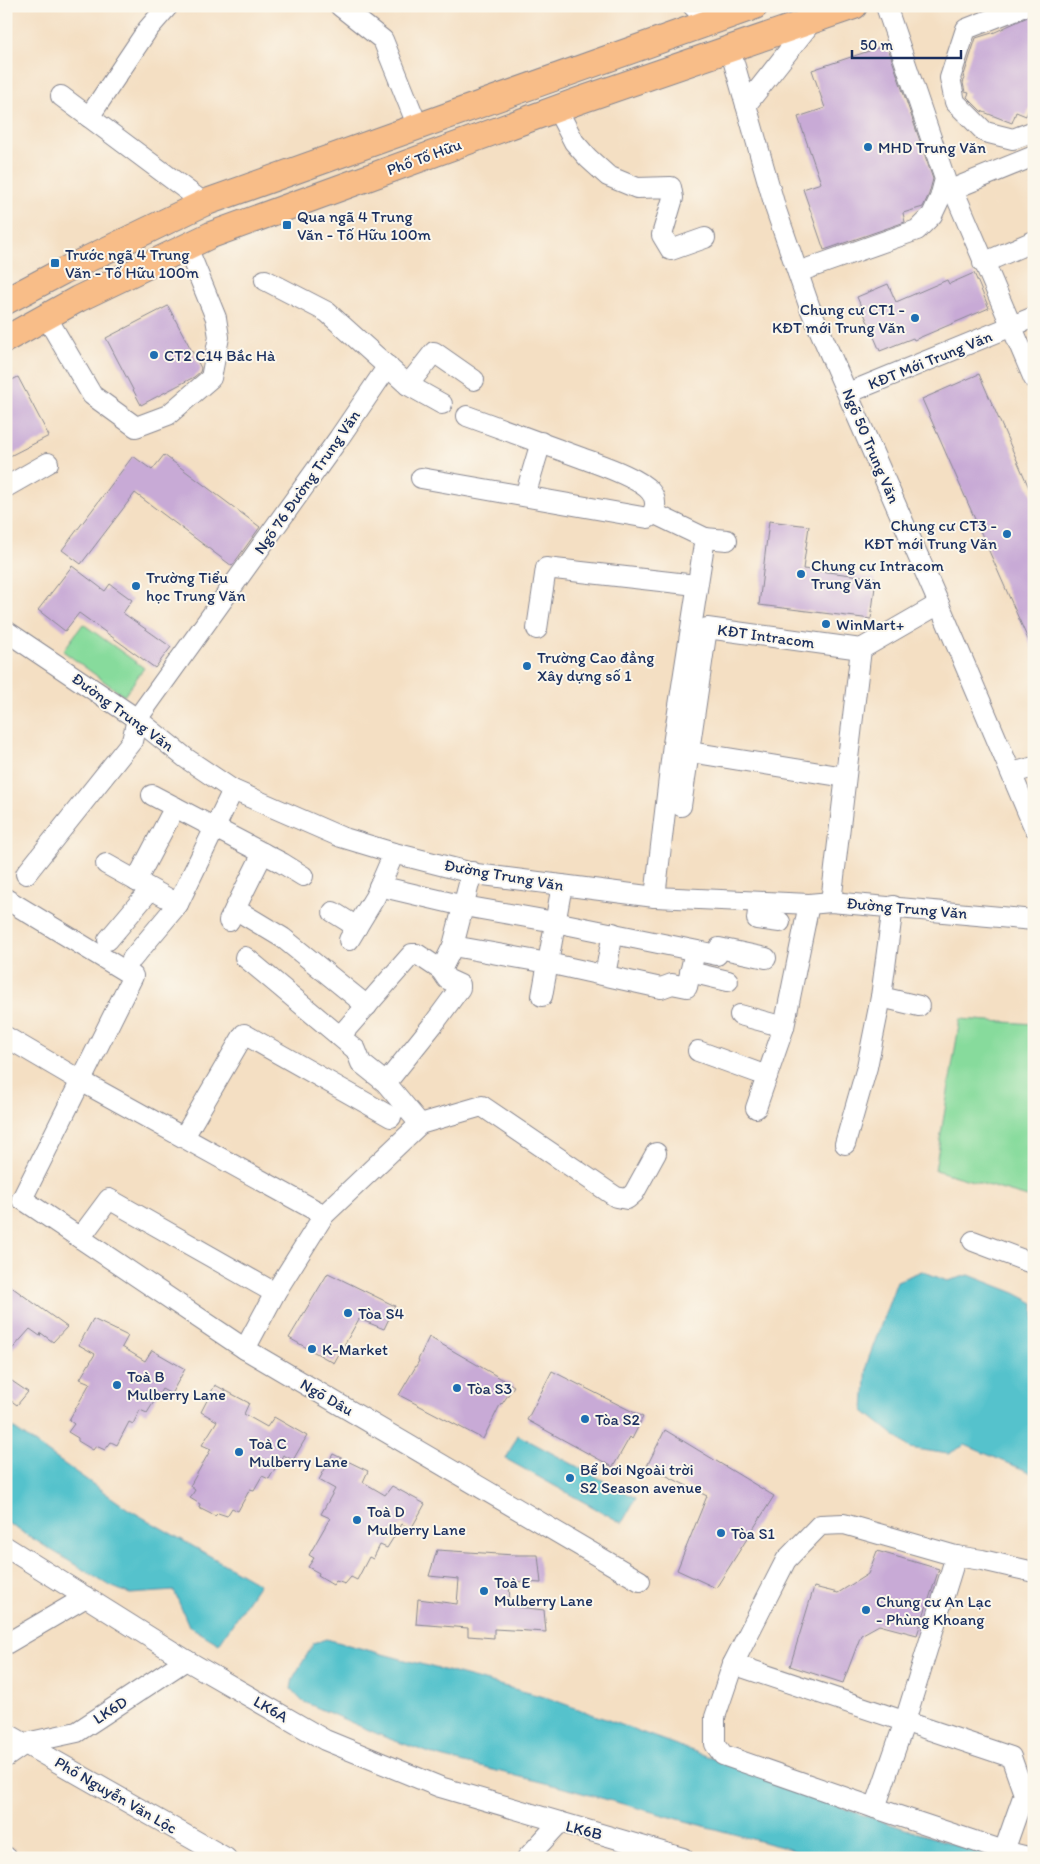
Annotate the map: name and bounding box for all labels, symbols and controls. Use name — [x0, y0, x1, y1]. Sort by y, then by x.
scale bar — [852, 28, 961, 60]
text: 50 m — [860, 36, 893, 54]
street label: Phố Tố Hữu — [384, 135, 464, 179]
place label: MHD Trung Văn — [878, 138, 986, 157]
marker: MHD Trung Văn — [862, 141, 874, 153]
place label: Qua ngã 4 Trung Văn - Tố Hữu 100m — [297, 207, 432, 244]
marker: Qua ngã 4 Trung Văn - Tố Hữu 100m — [281, 219, 293, 231]
place label: Trước ngã 4 Trung Văn - Tố Hữu 100m — [65, 245, 200, 282]
marker: Trước ngã 4 Trung Văn - Tố Hữu 100m — [49, 257, 61, 269]
place label: Chung cư CT1 - KĐT mới Trung Văn — [772, 300, 905, 337]
marker: Chung cư CT1 - KĐT mới Trung Văn — [909, 312, 921, 324]
street label: KĐT Mới Trung Văn — [865, 326, 995, 394]
place label: CT2 C14 Bắc Hà — [164, 346, 276, 365]
marker: CT2 C14 Bắc Hà — [148, 349, 160, 361]
street label: Ngõ 50 Trung Văn — [838, 386, 904, 506]
street label: Ngõ 76 Đường Trung Văn — [250, 406, 364, 558]
place label: Chung cư CT3 - KĐT mới Trung Văn — [864, 516, 997, 553]
marker: Chung cư CT3 - KĐT mới Trung Văn — [1001, 528, 1013, 540]
place label: Chung cư Intracom Trung Văn — [811, 556, 944, 593]
place label: Trường Tiểu học Trung Văn — [146, 568, 245, 605]
marker: Chung cư Intracom Trung Văn — [795, 568, 807, 580]
marker: Trường Tiểu học Trung Văn — [130, 580, 142, 592]
place label: WinMart+ — [836, 615, 904, 634]
marker: WinMart+ — [820, 618, 832, 630]
street label: KĐT Intracom — [716, 620, 816, 652]
place label: Trường Cao đẳng Xây dựng số 1 — [537, 648, 655, 685]
marker: Trường Cao đẳng Xây dựng số 1 — [521, 660, 533, 672]
street label: Đường Trung Văn — [68, 669, 178, 755]
street label: Đường Trung Văn — [443, 855, 565, 895]
street label: Đường Trung Văn — [846, 893, 968, 923]
place label: Tòa S4 — [358, 1304, 405, 1323]
marker: Tòa S4 — [342, 1307, 354, 1319]
place label: K-Market — [322, 1340, 388, 1359]
marker: K-Market — [306, 1343, 318, 1355]
place label: Toà B Mulberry Lane — [127, 1367, 226, 1404]
street label: Ngõ Dâu — [297, 1374, 357, 1420]
marker: Toà B Mulberry Lane — [111, 1379, 123, 1391]
place label: Tòa S3 — [467, 1379, 513, 1398]
marker: Tòa S3 — [451, 1382, 463, 1394]
place label: Tòa S2 — [595, 1410, 641, 1429]
marker: Tòa S2 — [579, 1413, 591, 1425]
place label: Toà C Mulberry Lane — [249, 1434, 348, 1471]
marker: Toà C Mulberry Lane — [233, 1446, 245, 1458]
place label: Bể bơi Ngoài trời S2 Season avenue — [580, 1460, 702, 1497]
marker: Bể bơi Ngoài trời S2 Season avenue — [564, 1472, 576, 1484]
place label: Toà D Mulberry Lane — [367, 1502, 466, 1539]
marker: Toà D Mulberry Lane — [351, 1514, 363, 1526]
place label: Tòa S1 — [731, 1524, 776, 1543]
marker: Tòa S1 — [715, 1527, 727, 1539]
place label: Toà E Mulberry Lane — [494, 1573, 593, 1610]
marker: Toà E Mulberry Lane — [478, 1585, 490, 1597]
place label: Chung cư An Lạc - Phùng Khoang — [876, 1592, 991, 1629]
marker: Chung cư An Lạc - Phùng Khoang — [860, 1604, 872, 1616]
street label: LK6D — [89, 1692, 131, 1728]
street label: LK6A — [250, 1692, 292, 1726]
street label: Phố Nguyễn Văn Lộc — [51, 1752, 181, 1838]
street label: LK6B — [564, 1816, 604, 1844]

